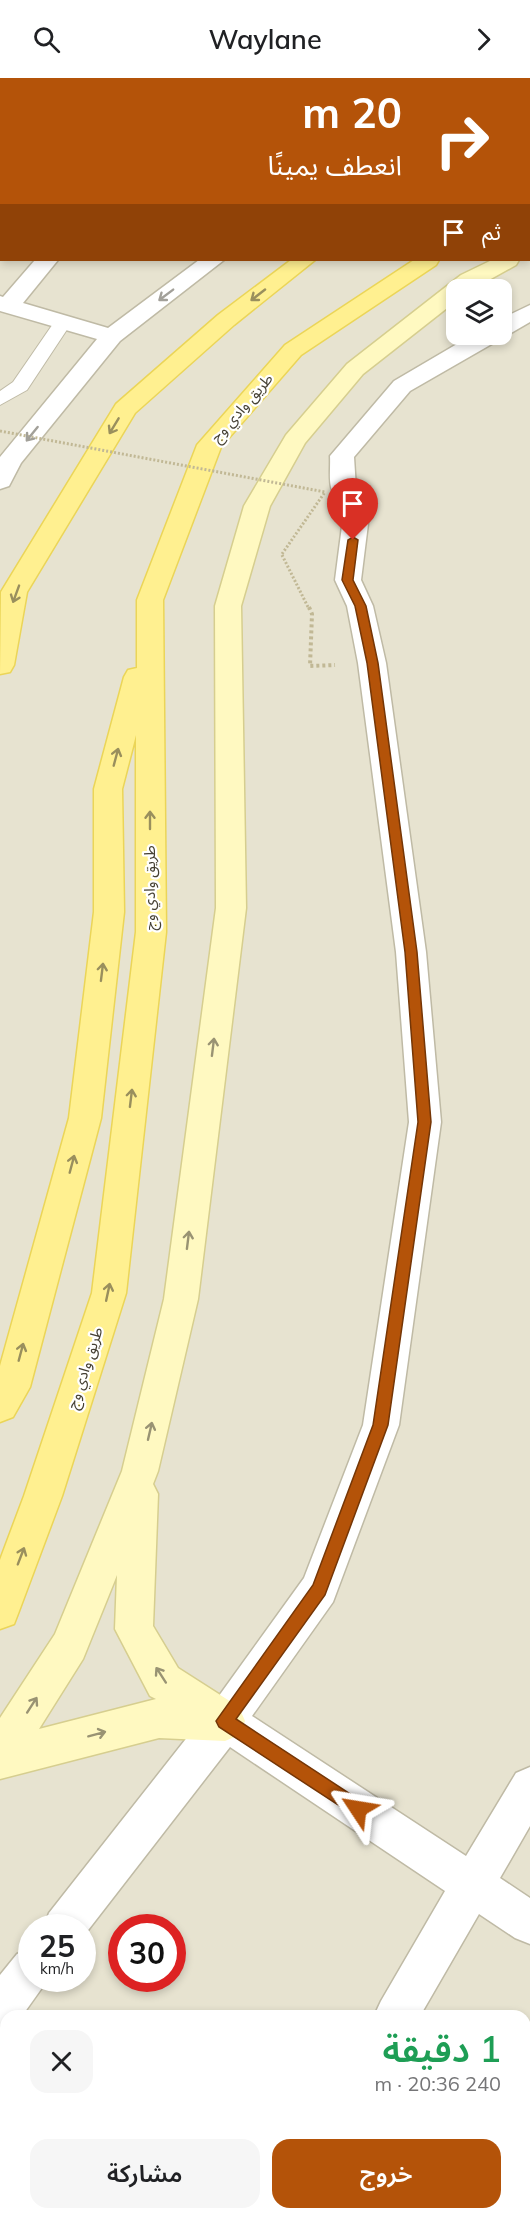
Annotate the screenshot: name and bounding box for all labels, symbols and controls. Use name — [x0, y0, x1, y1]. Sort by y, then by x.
text: Waylane — [208, 22, 322, 56]
icon: search — [30, 23, 63, 56]
icon: forward — [467, 23, 500, 56]
text: 20 m — [302, 86, 402, 139]
icon: right — [423, 102, 501, 180]
text: انعطف يمينًا — [268, 148, 402, 182]
icon: arrive — [437, 216, 470, 249]
text: ثم — [482, 218, 501, 246]
map controls — [446, 279, 512, 345]
button: layers — [446, 279, 512, 345]
one-way arrow — [158, 288, 174, 301]
one-way arrow — [250, 289, 266, 302]
street label: طريق وادي وج — [207, 369, 279, 448]
one-way arrow — [108, 417, 120, 434]
one-way arrow — [25, 426, 38, 442]
pin — [327, 478, 378, 540]
icon: arrive — [336, 487, 369, 520]
one-way arrow — [9, 584, 20, 603]
one-way arrow — [111, 748, 123, 767]
one-way arrow — [144, 811, 156, 831]
street label: طريق وادي وج — [140, 845, 162, 931]
one-way arrow — [97, 962, 108, 982]
one-way arrow — [208, 1037, 219, 1057]
one-way arrow — [126, 1089, 137, 1108]
one-way arrow — [67, 1155, 79, 1174]
one-way arrow — [183, 1231, 194, 1251]
one-way arrow — [103, 1282, 114, 1302]
street label: طريق وادي وج — [62, 1324, 110, 1412]
one-way arrow — [16, 1343, 28, 1362]
one-way arrow — [144, 1422, 156, 1441]
one-way arrow — [16, 1547, 27, 1566]
one-way arrow — [155, 1667, 167, 1684]
one-way arrow — [26, 1697, 38, 1714]
one-way arrow — [87, 1728, 106, 1739]
position arrow — [326, 1777, 390, 1841]
speed limit sign: 30 — [108, 1914, 186, 1992]
text: 25 — [39, 1927, 75, 1965]
text: km/h — [40, 1959, 74, 1978]
text: 1 دقيقة — [382, 2026, 501, 2071]
button: close — [30, 2030, 93, 2093]
text: 240 m · 20:36 — [375, 2071, 501, 2096]
button: مشاركة — [30, 2139, 260, 2208]
button: خروج — [272, 2139, 501, 2208]

